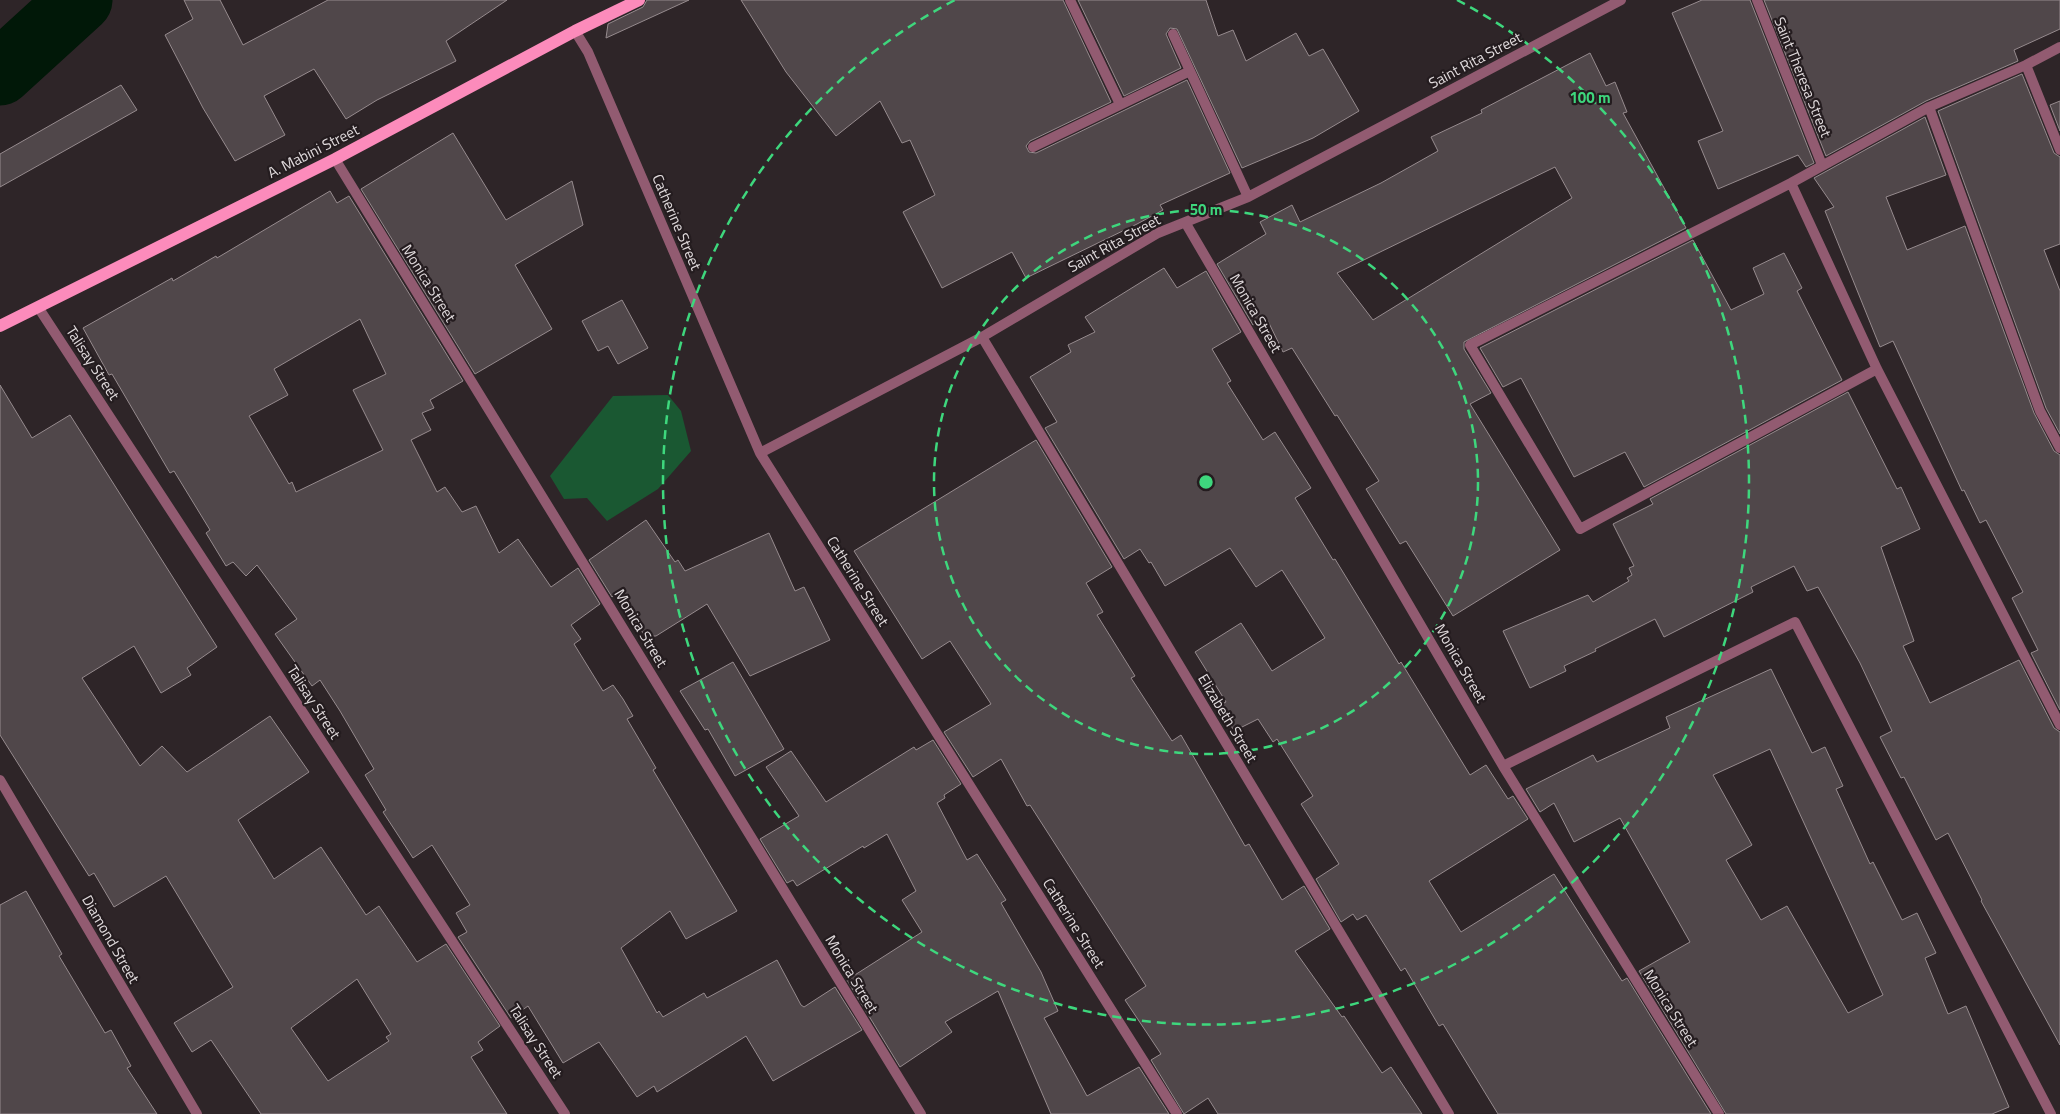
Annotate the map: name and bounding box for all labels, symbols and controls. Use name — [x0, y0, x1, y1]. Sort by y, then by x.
street label: Saint Theresa Street — [1768, 13, 1838, 141]
street label: Saint Rita Street — [1424, 25, 1526, 94]
text: 100 m — [1569, 86, 1611, 109]
street label: A. Mabini Street — [263, 118, 363, 184]
street label: Catherine Street — [646, 170, 708, 274]
text: 50 m — [1190, 198, 1222, 221]
street label: Saint Rita Street — [1063, 208, 1165, 278]
street label: Monica Street — [396, 240, 462, 327]
street label: Monica Street — [1224, 269, 1288, 357]
street label: Talisay Street — [60, 321, 126, 405]
centre of rings — [1197, 473, 1215, 491]
street label: Catherine Street — [821, 531, 895, 631]
street label: Monica Street — [609, 584, 674, 672]
street label: Monica Street — [1429, 619, 1493, 707]
street label: Talisay Street — [281, 660, 347, 744]
street label: Elizabeth Street — [1192, 669, 1264, 767]
street label: Catherine Street — [1037, 873, 1111, 973]
street label: Diamond Street — [76, 890, 146, 988]
street label: Monica Street — [820, 930, 885, 1018]
street label: Monica Street — [1638, 965, 1704, 1052]
street label: Talisay Street — [503, 999, 569, 1083]

